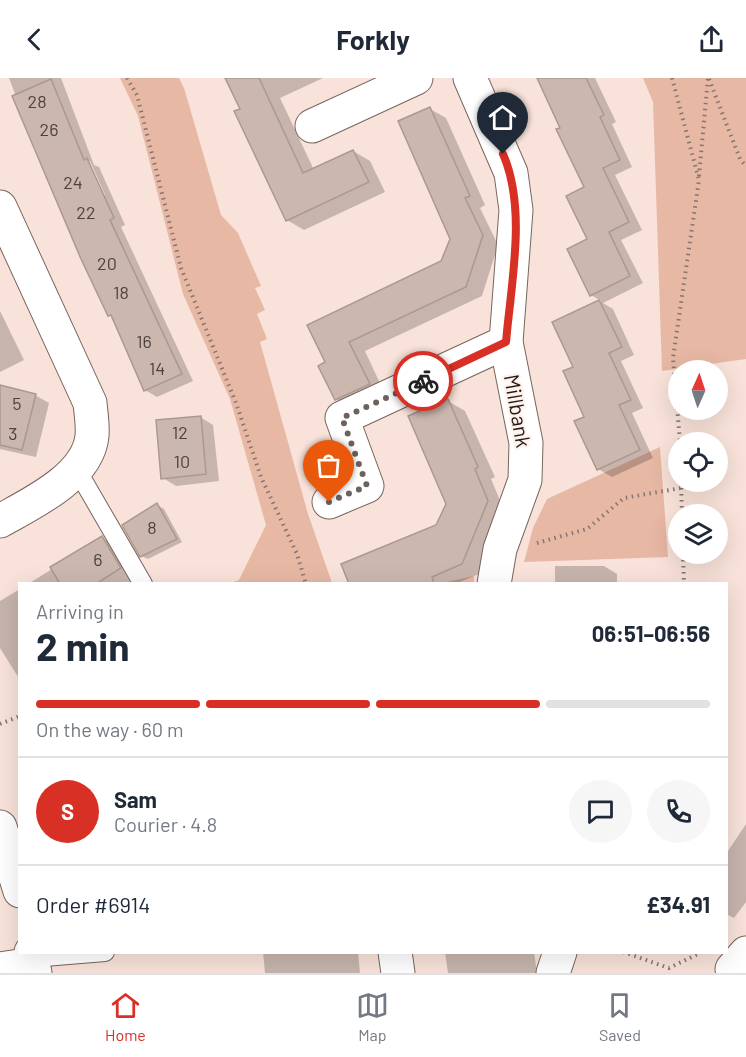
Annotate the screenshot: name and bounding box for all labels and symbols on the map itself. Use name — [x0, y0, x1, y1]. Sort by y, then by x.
house number: 28 — [27, 90, 47, 112]
pin — [477, 92, 528, 154]
house number: 26 — [40, 118, 58, 140]
house number: 24 — [63, 171, 83, 193]
house number: 22 — [76, 201, 96, 223]
house number: 20 — [97, 252, 117, 274]
house number: 18 — [113, 281, 129, 303]
house number: 16 — [136, 330, 152, 352]
courier — [393, 351, 453, 411]
house number: 14 — [149, 357, 165, 379]
north arrow — [668, 360, 728, 420]
street label: Millbank — [500, 372, 537, 449]
house number: 5 — [12, 392, 22, 414]
house number: 12 — [172, 421, 188, 443]
house number: 3 — [8, 422, 18, 444]
pin — [303, 440, 354, 502]
house number: 10 — [174, 450, 190, 472]
house number: 8 — [147, 516, 157, 538]
house number: 6 — [93, 548, 103, 570]

